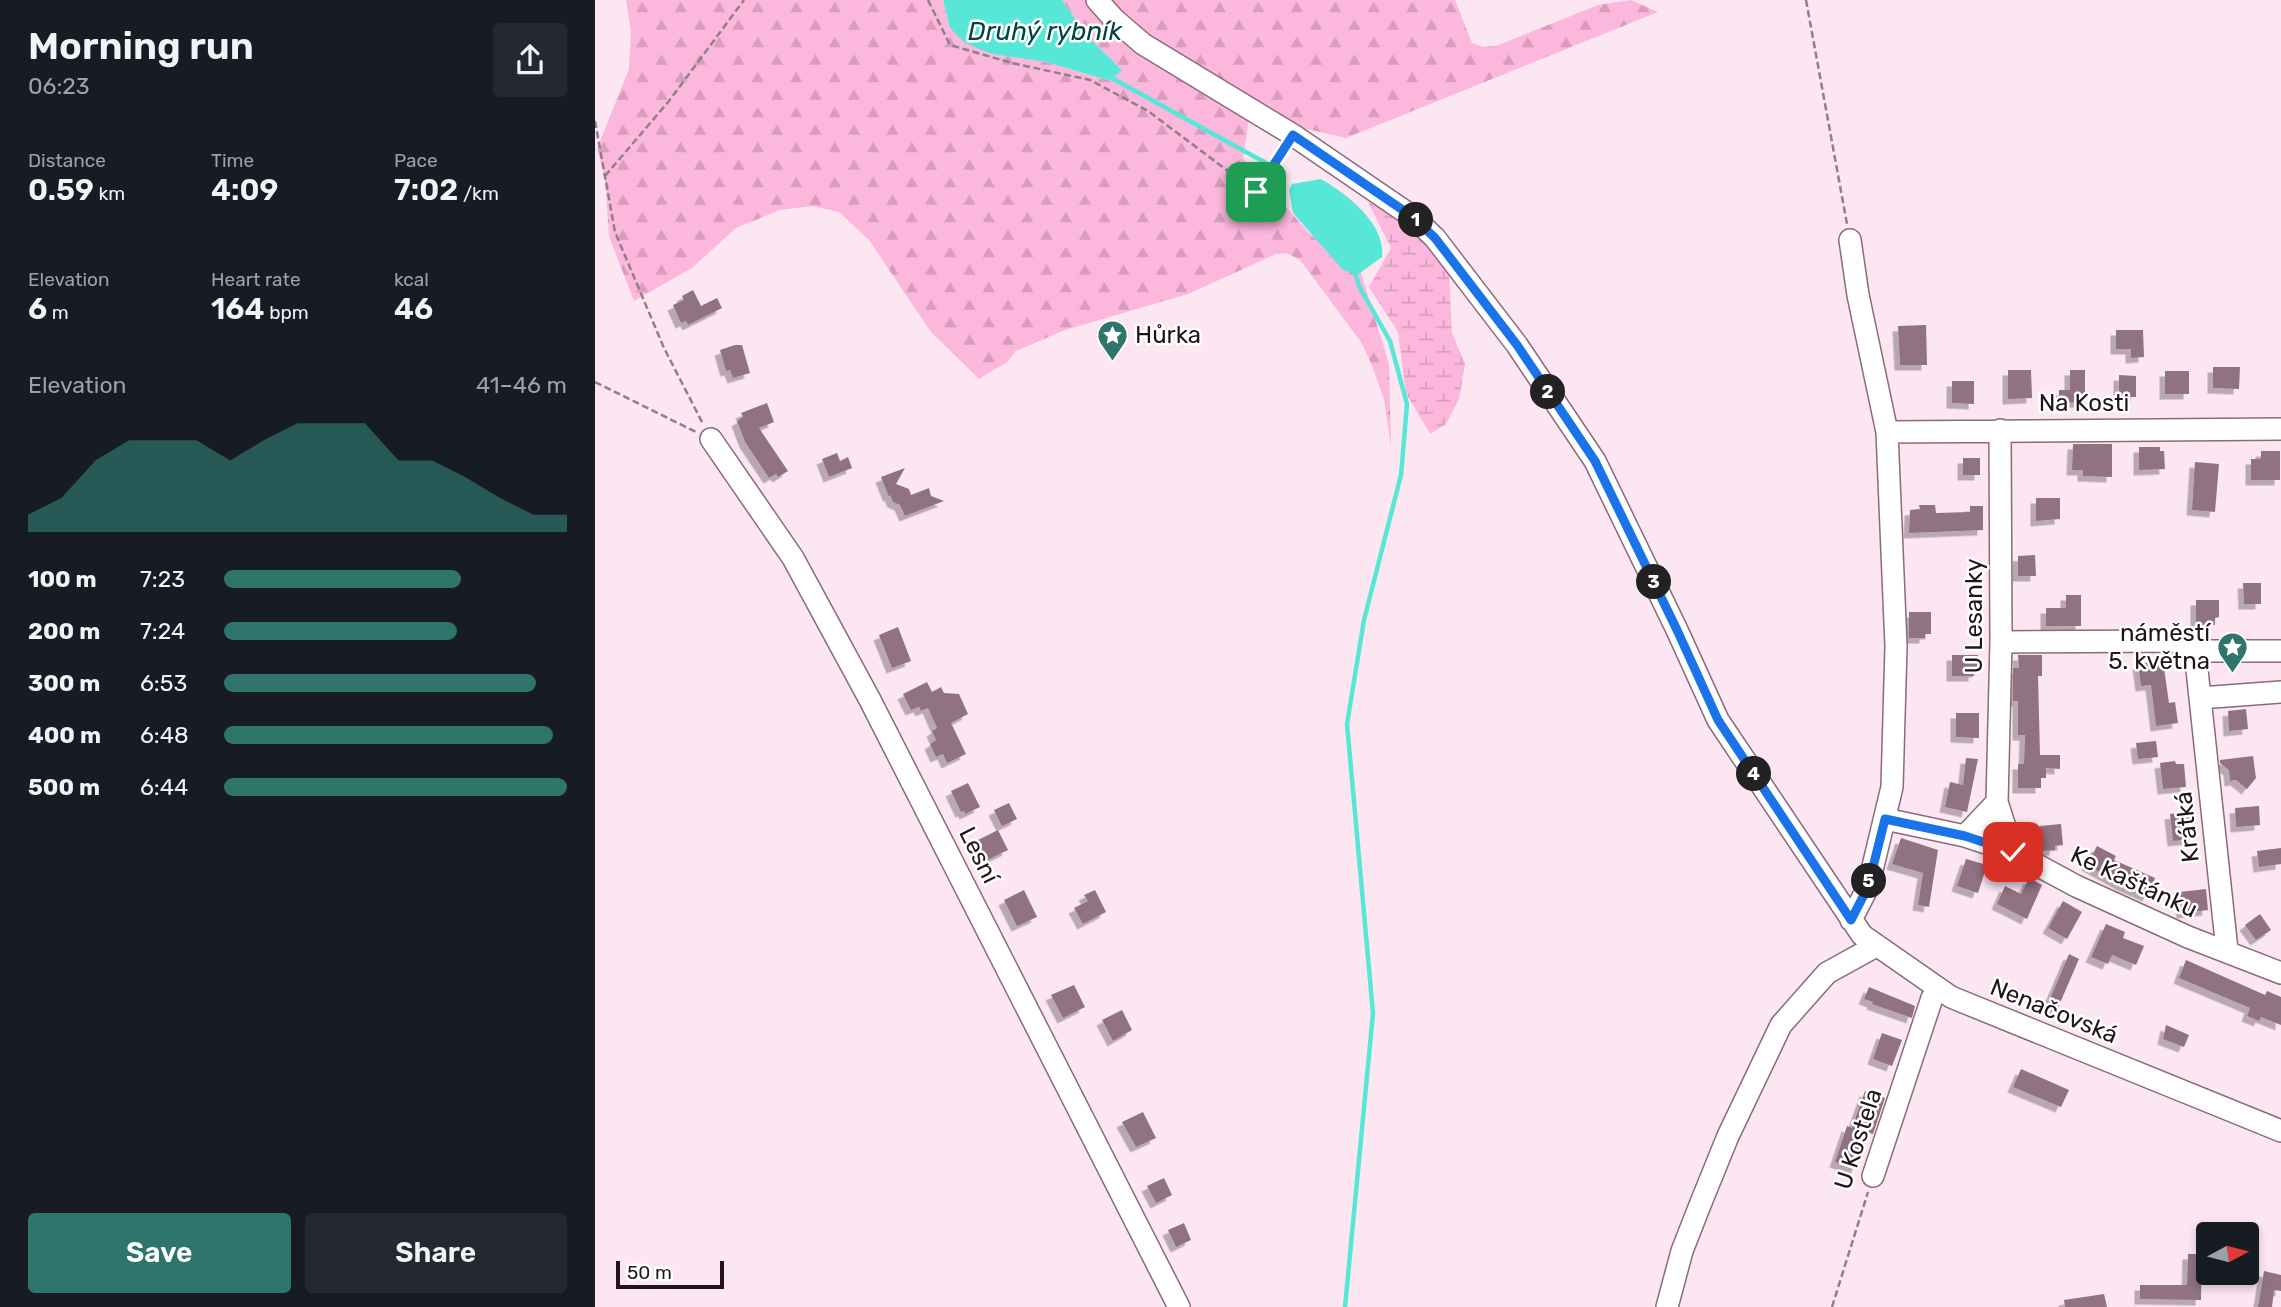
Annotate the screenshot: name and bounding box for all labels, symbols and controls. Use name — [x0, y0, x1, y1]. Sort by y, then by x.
water label: Druhý rybník — [968, 16, 1123, 47]
text: Morning run — [28, 23, 254, 69]
button: share — [493, 23, 567, 97]
text: 06:23 — [28, 72, 90, 100]
text: Distance — [28, 149, 106, 172]
text: Time — [211, 149, 254, 172]
text: Pace — [394, 149, 438, 172]
pin — [1226, 162, 1286, 222]
text: 0.59 — [28, 172, 94, 208]
text: 4:09 — [211, 172, 278, 208]
text: 7:02 — [394, 172, 458, 208]
icon: arrive — [1237, 173, 1275, 211]
text: km — [94, 182, 125, 205]
text: /km — [458, 182, 499, 205]
pin: 1 — [1399, 202, 1433, 238]
text: 1 — [1411, 208, 1420, 231]
text: Elevation — [28, 268, 109, 291]
text: Heart rate — [211, 268, 301, 291]
text: kcal — [394, 268, 429, 291]
text: 6 — [28, 291, 47, 327]
text: 164 — [211, 291, 265, 327]
text: 46 — [394, 291, 433, 327]
text: m — [47, 301, 69, 324]
text: bpm — [265, 301, 309, 324]
place icon: Hůrka — [1095, 318, 1129, 362]
place label: Hůrka — [1135, 321, 1201, 349]
text: Elevation — [28, 371, 127, 399]
text: 41–46 m — [476, 371, 567, 399]
pin: 2 — [1531, 374, 1565, 410]
text: 2 — [1541, 380, 1554, 403]
street label: Na Kosti — [2039, 389, 2129, 417]
street label: U Lesanky — [1960, 558, 1988, 674]
pin: 3 — [1637, 564, 1671, 600]
text: 100 m — [28, 565, 97, 593]
text: 7:23 — [140, 565, 185, 593]
text: 3 — [1647, 570, 1660, 593]
text: 200 m — [28, 617, 100, 645]
text: 7:24 — [140, 617, 185, 645]
place label: náměstí 5. května — [2108, 619, 2211, 675]
place icon: náměstí 5. května — [2216, 630, 2250, 674]
text: 300 m — [28, 669, 100, 697]
text: 6:53 — [140, 669, 187, 697]
text: 400 m — [28, 721, 101, 749]
text: 6:48 — [140, 721, 189, 749]
pin: 4 — [1737, 756, 1771, 792]
text: 4 — [1747, 762, 1760, 785]
text: 500 m — [28, 773, 100, 801]
text: 6:44 — [140, 773, 188, 801]
street label: Krátká — [2169, 790, 2205, 864]
street label: Lesní — [953, 822, 1005, 889]
pin — [1983, 822, 2043, 882]
icon: check — [1994, 833, 2032, 871]
street label: Ke Kaštánku — [2066, 840, 2202, 924]
pin: 5 — [1851, 864, 1887, 898]
text: 5 — [1862, 869, 1875, 892]
street label: Nenačovská — [1986, 973, 2122, 1049]
street label: U Kostela — [1829, 1085, 1887, 1193]
button: Save — [28, 1213, 291, 1293]
button: Share — [305, 1213, 567, 1293]
north arrow — [2196, 1222, 2259, 1284]
map controls — [2196, 1222, 2259, 1285]
scale bar — [616, 1258, 725, 1290]
text: 50 m — [627, 1261, 672, 1284]

